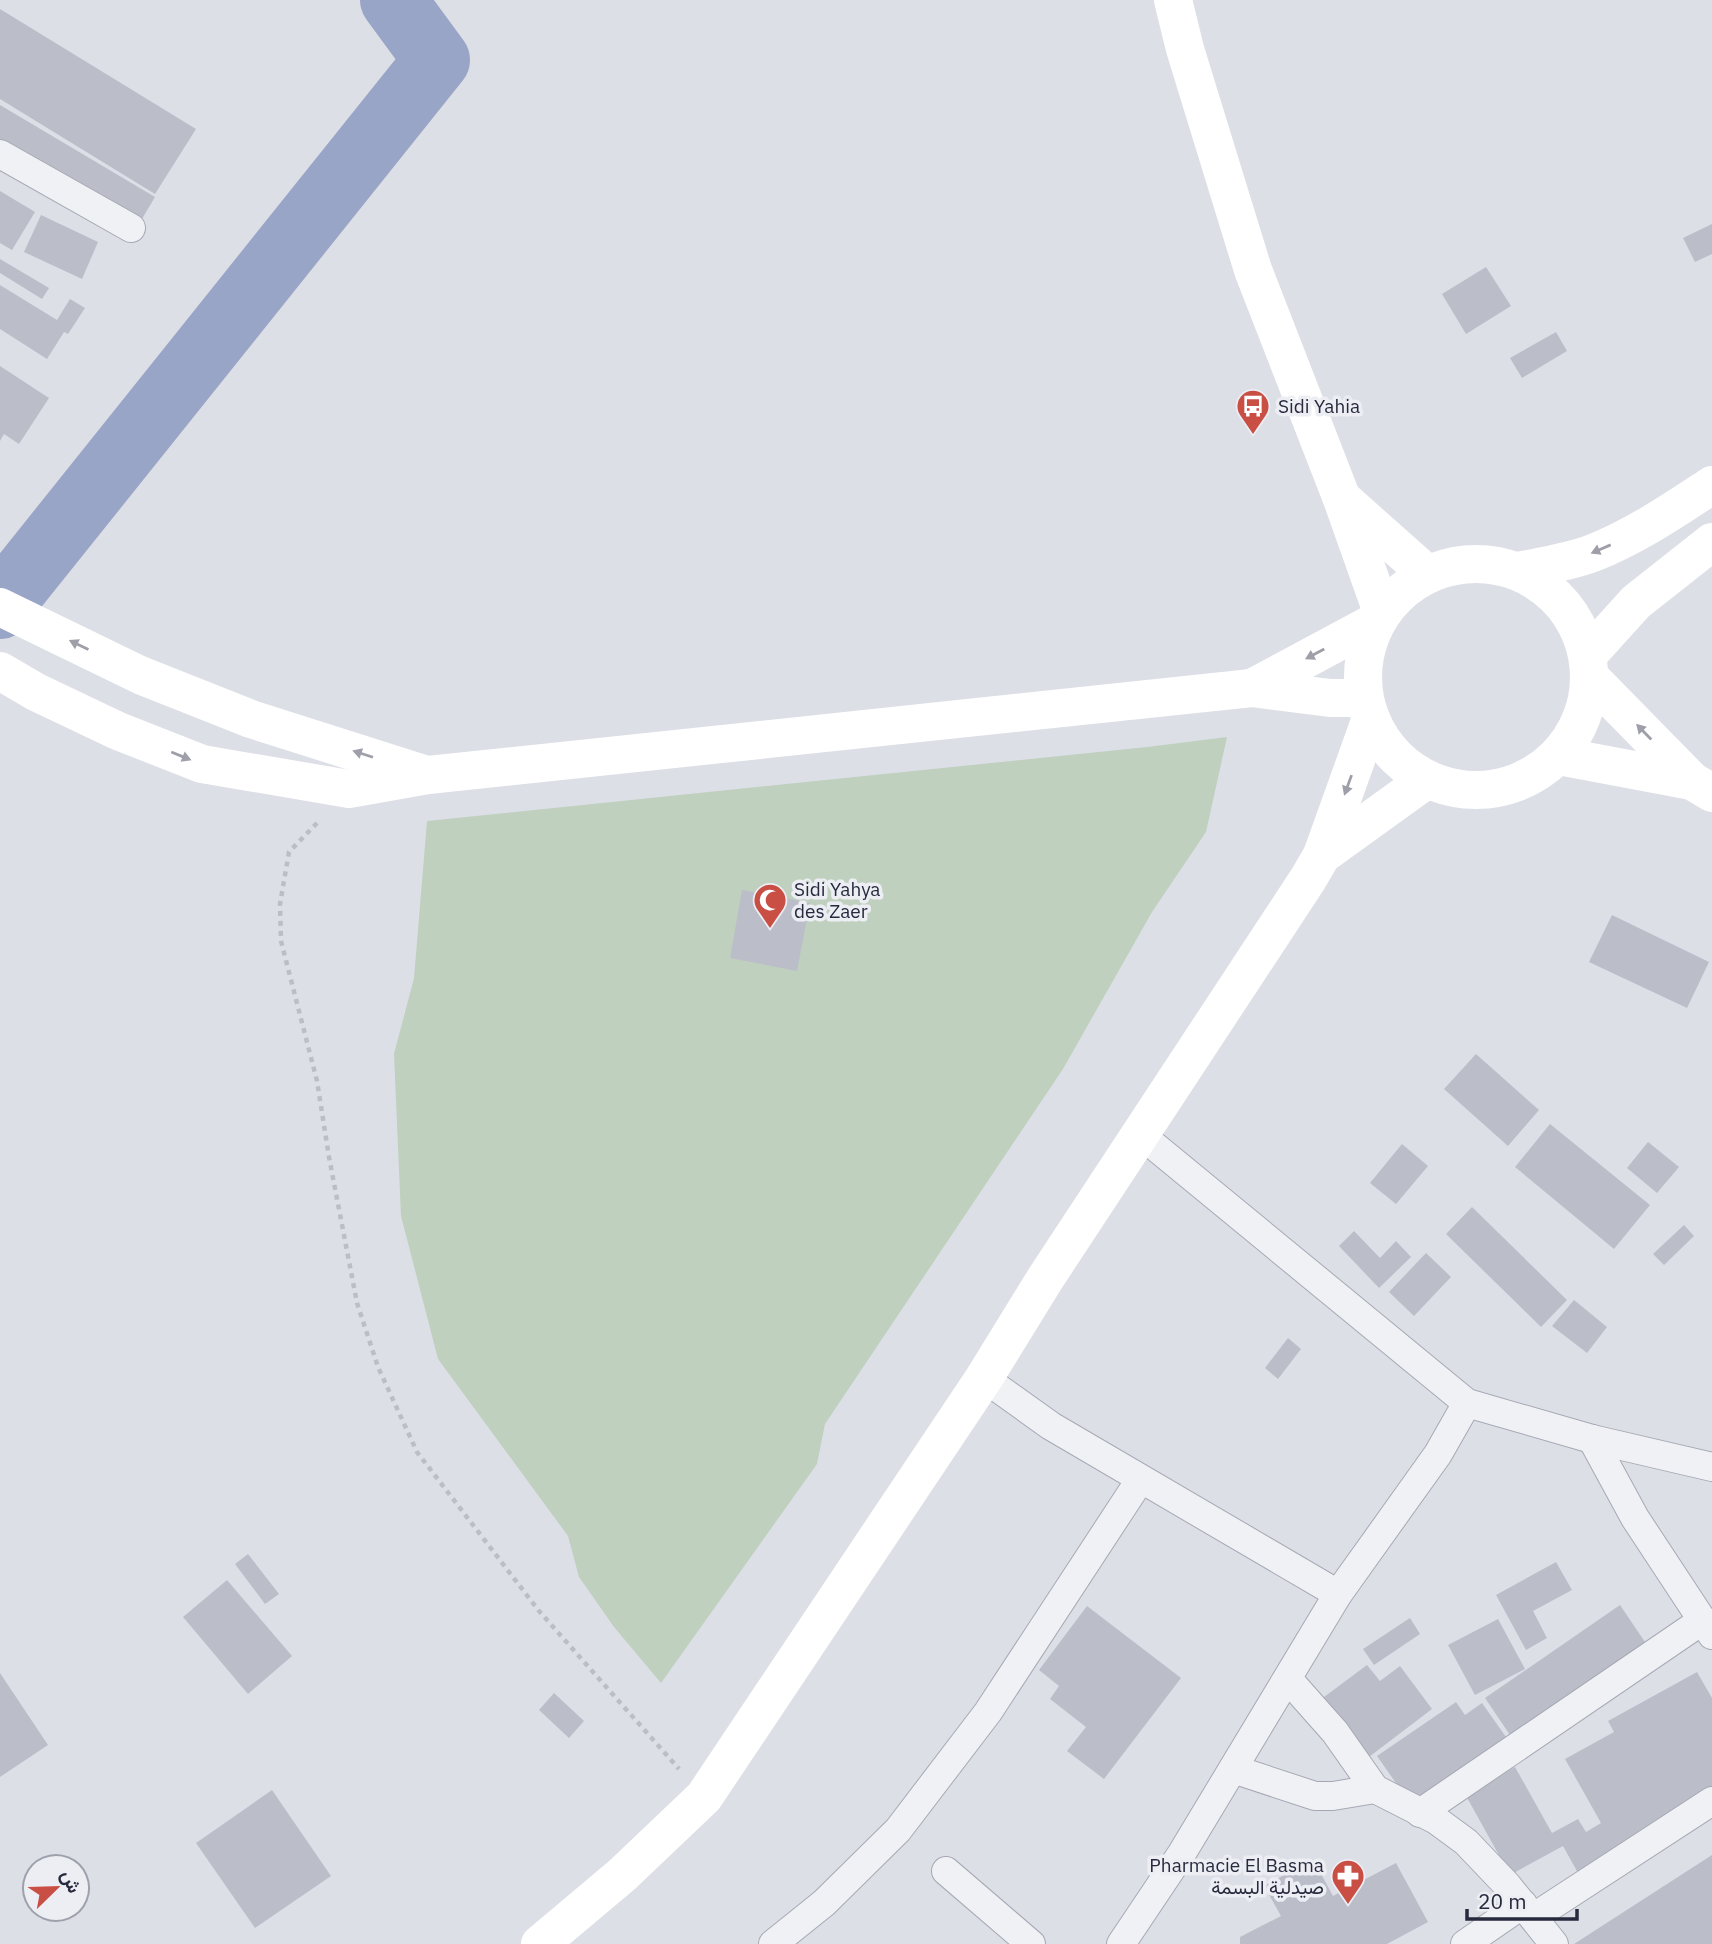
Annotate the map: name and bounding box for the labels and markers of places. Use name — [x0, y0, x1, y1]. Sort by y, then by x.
bus stop icon: Sidi Yahia — [1234, 387, 1272, 436]
place label: Sidi Yahia — [1278, 394, 1360, 418]
place label: Sidi Yahya des Zaer — [794, 877, 881, 923]
mosque icon: Sidi Yahya des Zaer — [751, 881, 789, 930]
place label: Pharmacie El Basma صيدلية البسمة — [1149, 1853, 1324, 1899]
pharmacy icon: Pharmacie El Basma صيدلية البسمة — [1329, 1857, 1367, 1906]

